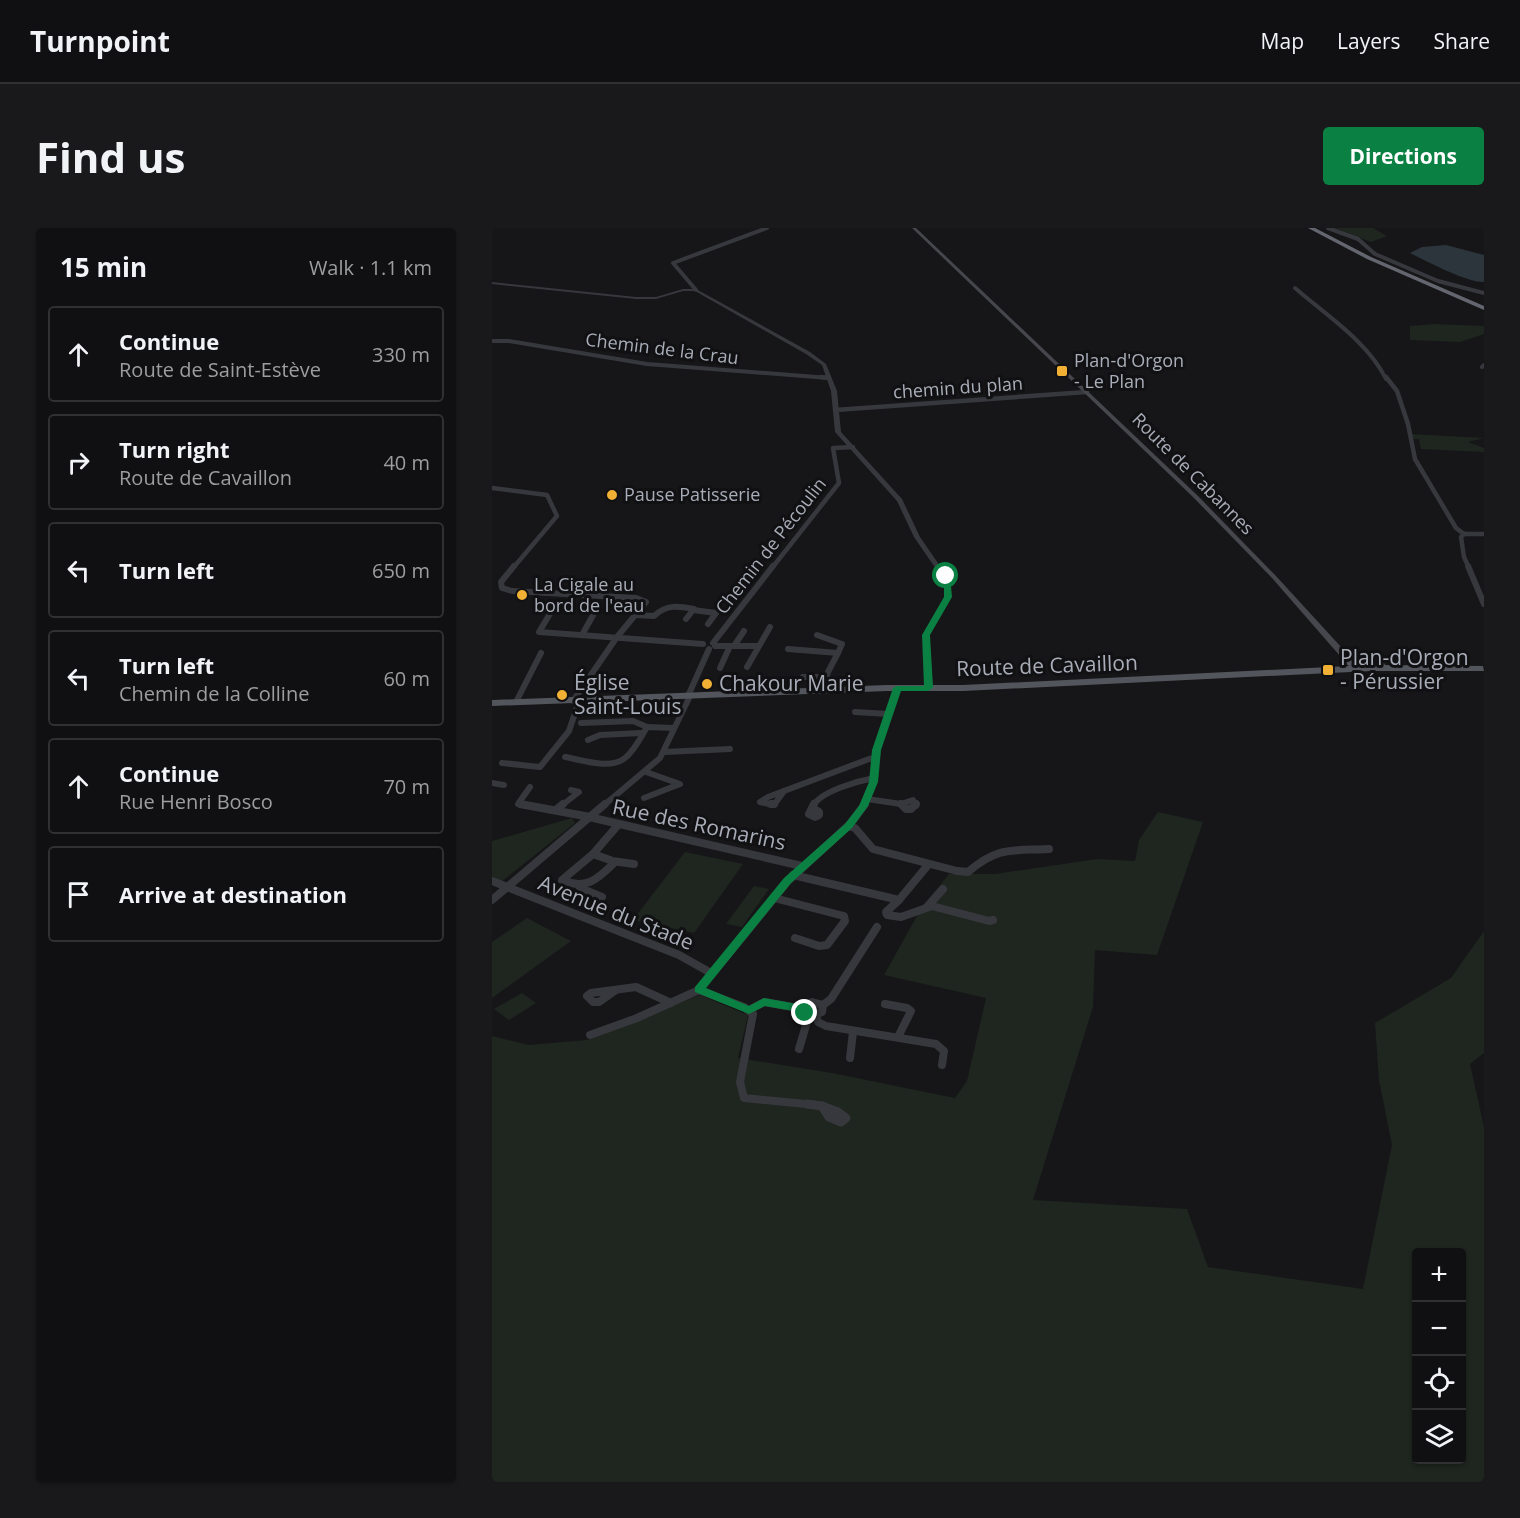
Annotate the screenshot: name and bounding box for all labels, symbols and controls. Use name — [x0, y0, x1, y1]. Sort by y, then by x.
text: Turnpoint — [30, 22, 170, 60]
text: Map — [1261, 27, 1304, 55]
text: Layers — [1337, 27, 1401, 55]
text: Share — [1434, 27, 1490, 55]
button: Directions — [1323, 127, 1484, 185]
text: Find us — [36, 128, 185, 185]
text: 15 min — [60, 249, 147, 285]
text: Walk · 1.1 km — [309, 254, 432, 281]
text: Continue — [119, 326, 219, 356]
street label: Chemin de la Crau — [584, 327, 740, 369]
icon: ahead — [62, 338, 95, 371]
text: 330 m — [372, 341, 430, 368]
place label: Plan-d'Orgon - Le Plan — [1074, 348, 1184, 393]
text: Route de Saint-Estève — [119, 356, 321, 383]
marker: Plan-d'Orgon - Le Plan — [1055, 364, 1069, 378]
street label: chemin du plan — [892, 370, 1024, 404]
street label: Route de Cabannes — [1128, 407, 1260, 539]
text: Turn right — [119, 434, 230, 464]
icon: right — [62, 446, 95, 479]
text: 40 m — [383, 449, 430, 476]
text: Route de Cavaillon — [119, 464, 292, 491]
street label: Chemin de Pécoulin — [709, 472, 831, 618]
place label: Pause Patisserie — [624, 482, 760, 506]
marker: Pause Patisserie — [605, 488, 619, 502]
icon: left — [62, 554, 95, 587]
text: Turn left — [119, 555, 214, 585]
text: 650 m — [372, 557, 430, 584]
route start — [932, 562, 958, 588]
place label: La Cigale au bord de l'eau — [534, 572, 644, 617]
marker: La Cigale au bord de l'eau — [515, 588, 529, 602]
place label: Plan-d'Orgon - Pérussier — [1340, 643, 1469, 695]
street label: Route de Cavaillon — [956, 648, 1138, 682]
text: Turn left — [119, 650, 214, 680]
icon: left — [62, 662, 95, 695]
marker: Plan-d'Orgon - Pérussier — [1321, 663, 1335, 677]
text: 60 m — [383, 665, 430, 692]
place label: Église Saint-Louis — [574, 668, 681, 720]
place label: Chakour Marie — [719, 669, 864, 697]
marker: Chakour Marie — [700, 677, 714, 691]
text: Chemin de la Colline — [119, 680, 309, 707]
marker: Église Saint-Louis — [555, 688, 569, 702]
text: Continue — [119, 758, 219, 788]
icon: ahead — [62, 770, 95, 803]
text: 70 m — [383, 773, 430, 800]
text: Rue Henri Bosco — [119, 788, 273, 815]
street label: Rue des Romarins — [610, 792, 789, 856]
street label: Avenue du Stade — [535, 868, 698, 956]
icon: arrive — [62, 878, 95, 911]
text: Arrive at destination — [119, 879, 347, 909]
route end — [791, 999, 817, 1025]
map controls — [1412, 1248, 1466, 1464]
button: + — [1412, 1248, 1466, 1302]
button: − — [1412, 1302, 1466, 1356]
button: locate — [1412, 1356, 1466, 1410]
button: layers — [1412, 1410, 1466, 1464]

